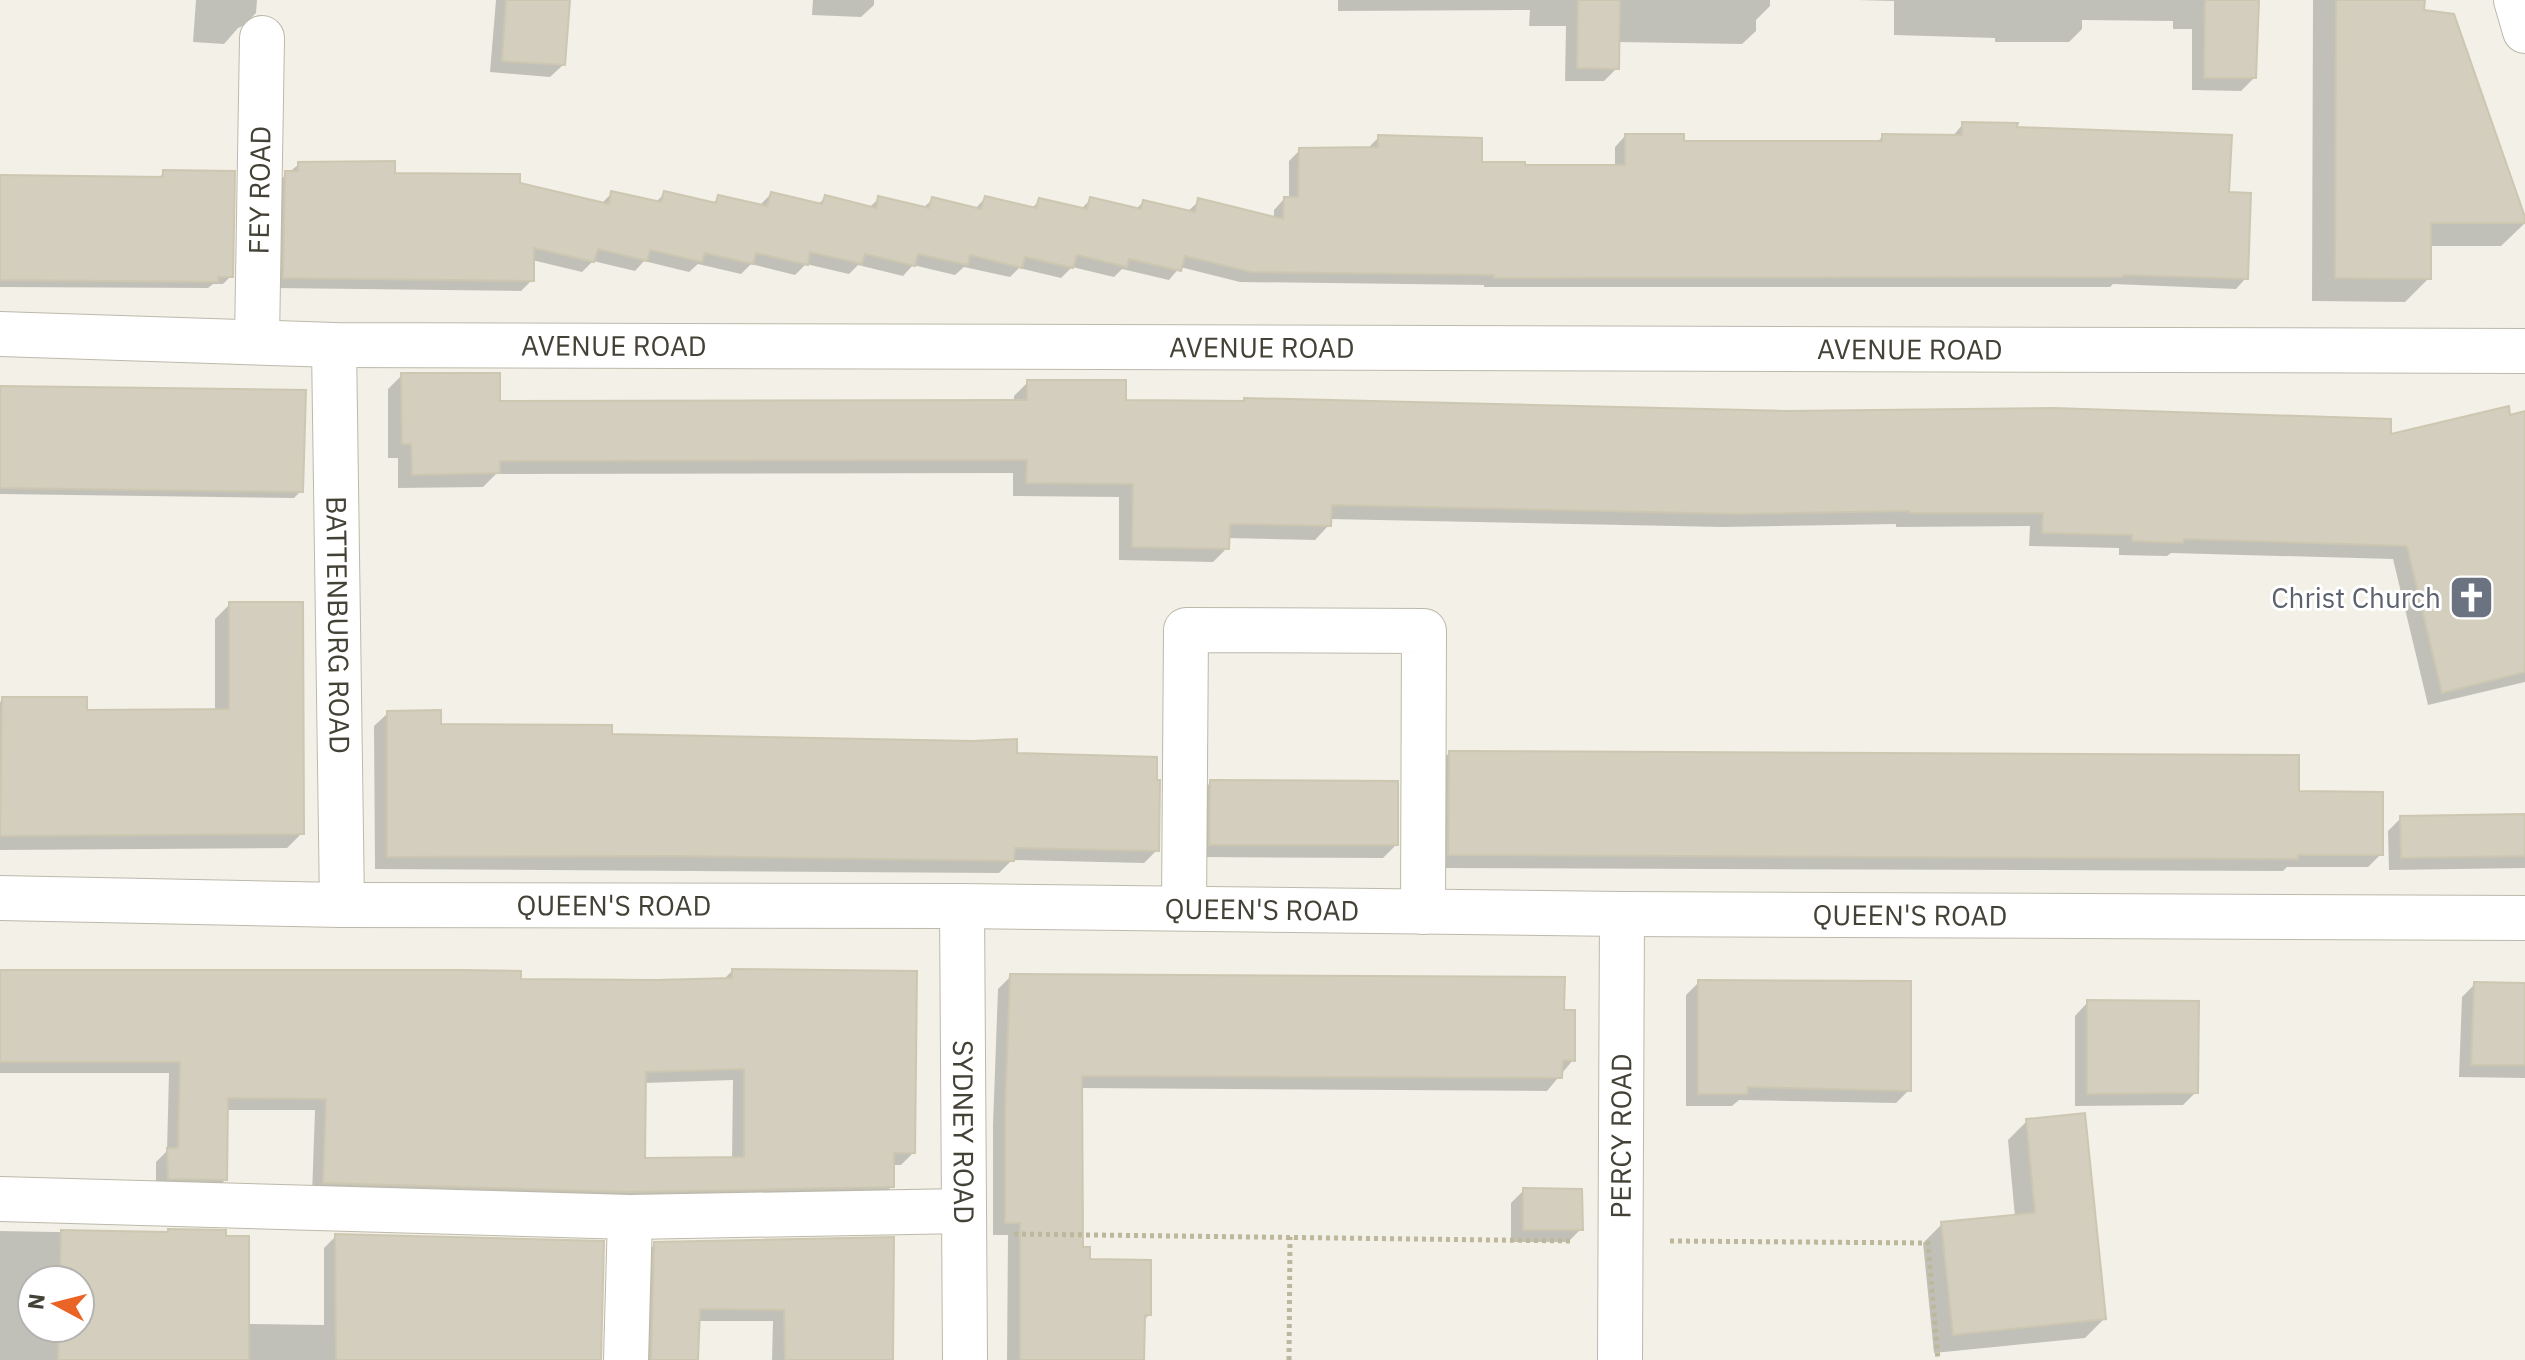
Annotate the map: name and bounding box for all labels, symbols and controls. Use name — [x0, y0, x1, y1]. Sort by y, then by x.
street label: FEY ROAD — [239, 125, 279, 255]
street label: AVENUE ROAD — [521, 327, 707, 364]
street label: AVENUE ROAD — [1169, 328, 1355, 366]
street label: AVENUE ROAD — [1817, 330, 2003, 368]
street label: BATTENBURG ROAD — [318, 496, 359, 754]
church icon: Christ Church — [2448, 574, 2496, 622]
place label: Christ Church — [2271, 579, 2441, 616]
street label: QUEEN'S ROAD — [517, 886, 711, 924]
street label: QUEEN'S ROAD — [1164, 889, 1359, 929]
street label: QUEEN'S ROAD — [1812, 896, 2007, 934]
street label: SYDNEY ROAD — [945, 1040, 983, 1224]
street label: PERCY ROAD — [1602, 1053, 1639, 1219]
north arrow — [16, 1264, 96, 1344]
text: N — [20, 1292, 51, 1311]

